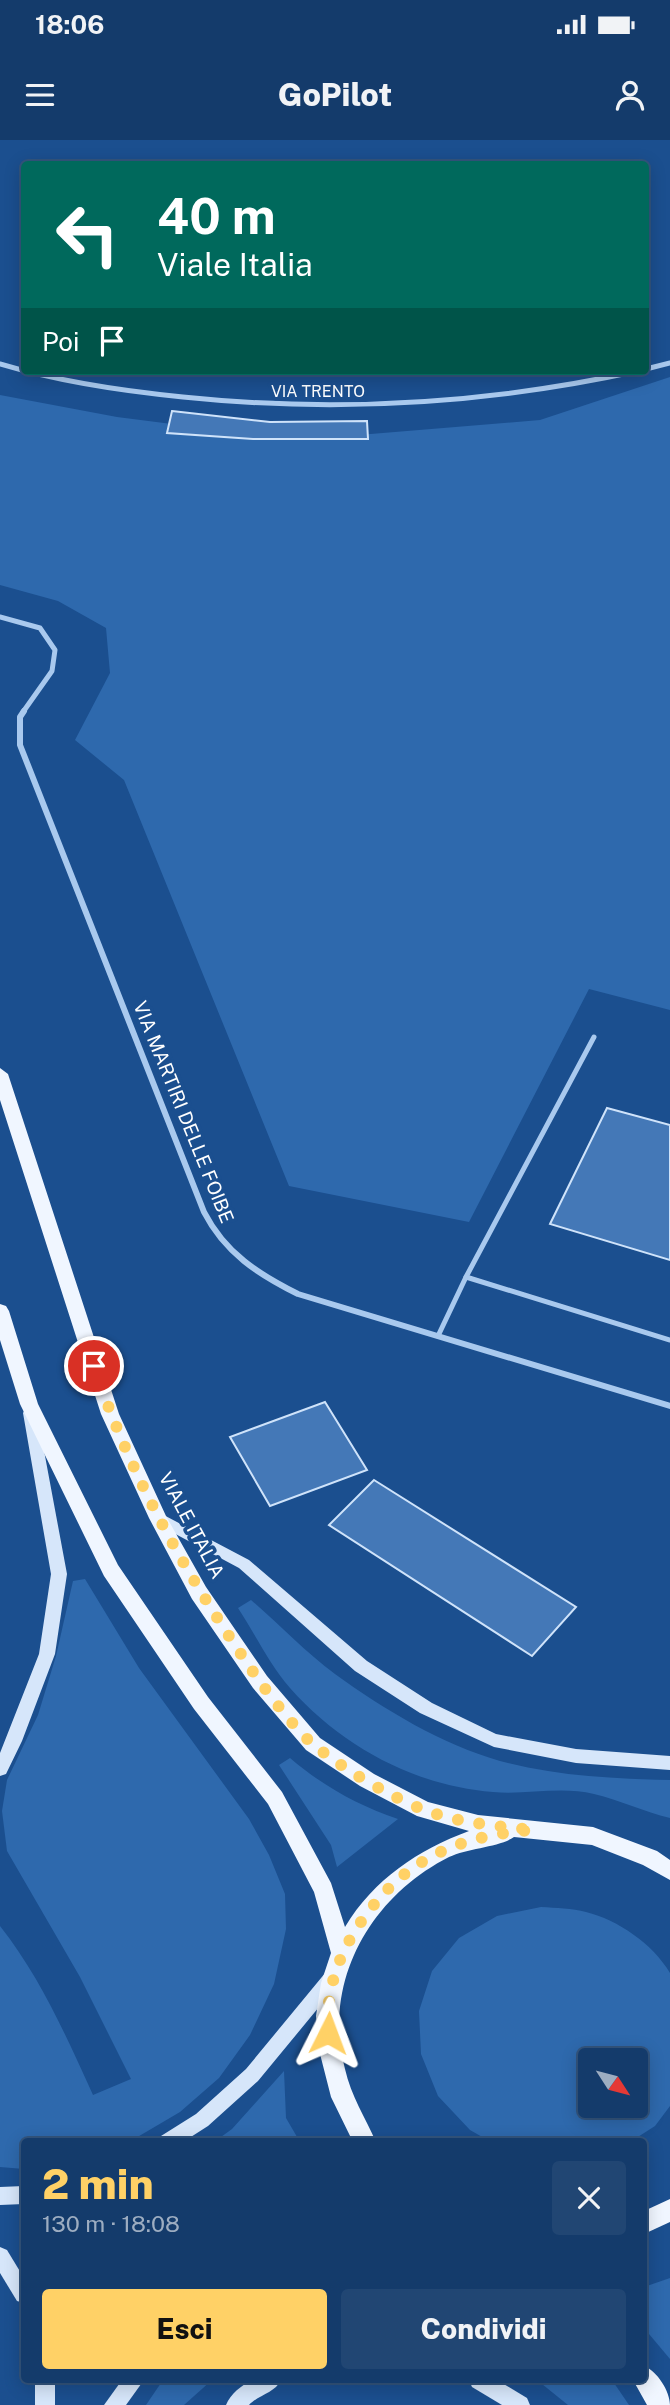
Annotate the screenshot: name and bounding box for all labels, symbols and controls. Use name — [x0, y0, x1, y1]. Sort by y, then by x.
text: 18:06 — [35, 9, 104, 40]
icon: menu — [21, 76, 59, 114]
text: GoPilot — [278, 76, 392, 113]
icon: person — [611, 76, 649, 114]
text: 40 m — [157, 187, 276, 245]
icon: left — [42, 189, 133, 280]
text: Viale Italia — [157, 246, 313, 283]
icon: arrive — [93, 322, 131, 360]
text: Poi — [42, 326, 79, 357]
street label: VIA TRENTO — [271, 382, 365, 401]
street label: VIA MARTIRI DELLE FOIBE — [129, 998, 239, 1226]
pin — [64, 1336, 124, 1396]
icon: arrive — [75, 1347, 113, 1385]
street label: VIALE ITALIA — [155, 1468, 229, 1582]
position arrow — [291, 1996, 365, 2070]
north arrow — [578, 2048, 648, 2118]
map controls — [578, 2048, 648, 2118]
text: 2 min — [42, 2159, 154, 2208]
button: close — [552, 2161, 626, 2235]
text: 130 m · 18:08 — [42, 2210, 180, 2237]
button: Esci — [42, 2289, 327, 2369]
button: Condividi — [341, 2289, 626, 2369]

